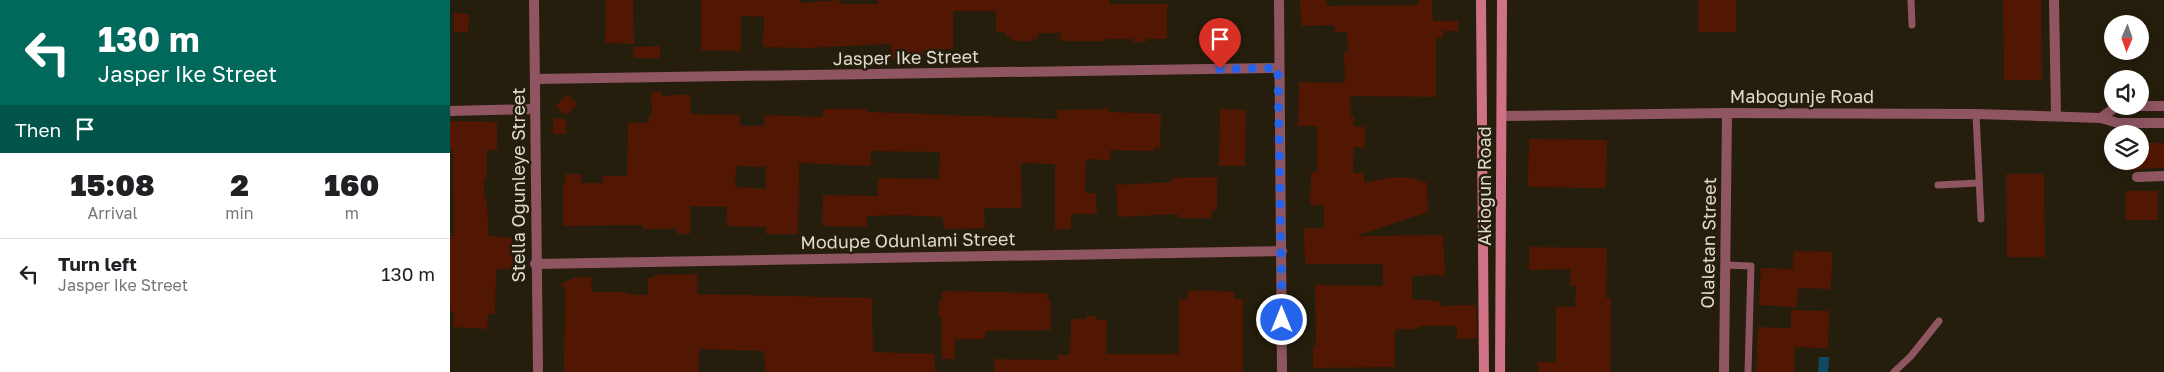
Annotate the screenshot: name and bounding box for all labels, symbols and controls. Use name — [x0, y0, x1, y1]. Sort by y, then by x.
north arrow — [2104, 15, 2149, 60]
map controls — [2104, 15, 2149, 170]
text: 130 m — [98, 18, 200, 60]
pin — [1199, 18, 1241, 69]
icon: left — [15, 20, 80, 85]
icon: arrive — [1206, 25, 1234, 53]
street label: Jasper Ike Street — [833, 45, 979, 69]
text: Jasper Ike Street — [98, 60, 277, 87]
button: sound — [2104, 70, 2149, 115]
street label: Mabogunje Road — [1730, 85, 1874, 107]
street label: Stella Ogunleye Street — [507, 88, 529, 282]
icon: arrive — [71, 115, 99, 143]
text: Then — [15, 118, 61, 141]
button: layers — [2104, 125, 2149, 170]
street label: Akiogun Road — [1473, 126, 1495, 246]
text: 15:08 — [71, 167, 155, 203]
text: 2 — [230, 167, 249, 203]
text: 160 — [324, 167, 379, 203]
street label: Olaletan Street — [1696, 177, 1720, 309]
text: Arrival — [88, 203, 138, 223]
text: min — [225, 203, 254, 223]
text: m — [345, 203, 359, 223]
street label: Modupe Odunlami Street — [800, 227, 1016, 253]
text: Turn left — [58, 252, 137, 275]
icon: left — [15, 260, 43, 288]
text: 130 m — [381, 262, 435, 285]
text: Jasper Ike Street — [58, 275, 188, 295]
position arrow — [1255, 293, 1307, 345]

